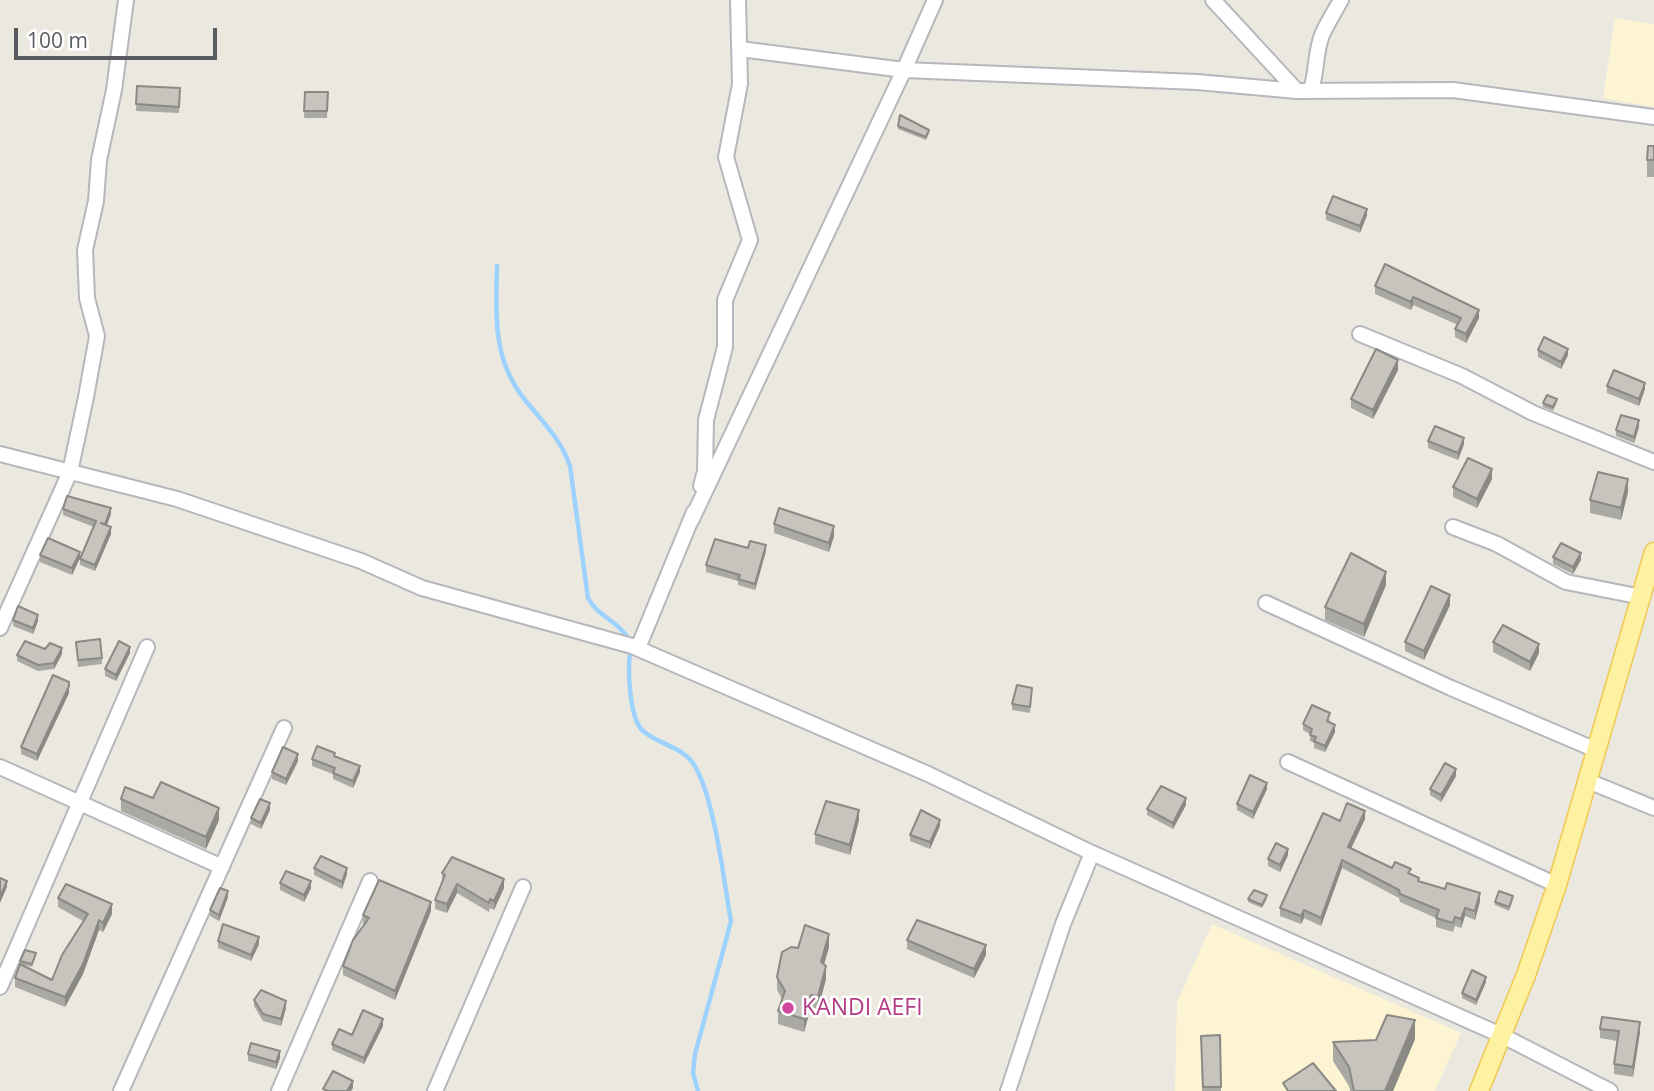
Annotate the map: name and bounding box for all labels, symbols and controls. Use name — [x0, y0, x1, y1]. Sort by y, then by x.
scale bar — [18, 14, 220, 58]
text: 100 m — [27, 26, 88, 54]
place label: KANDI AEFI — [802, 994, 923, 1022]
marker: KANDI AEFI — [780, 1000, 796, 1016]

